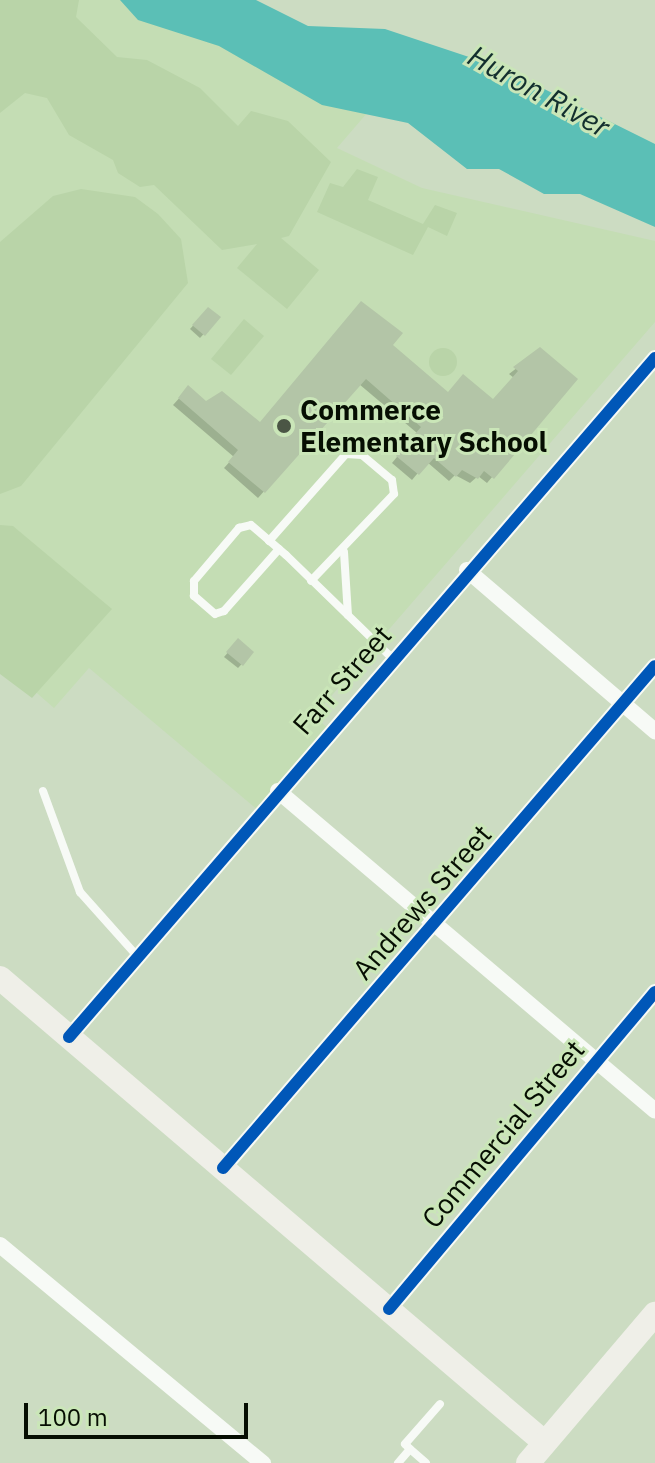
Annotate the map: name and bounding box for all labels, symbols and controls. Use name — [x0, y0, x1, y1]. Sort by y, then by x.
water label: Huron River — [462, 37, 616, 145]
place label: Commerce Elementary School — [300, 393, 547, 459]
marker: Commerce Elementary School — [275, 417, 293, 435]
street label: Farr Street — [286, 619, 398, 741]
street label: Andrews Street — [346, 818, 498, 986]
street label: Commercial Street — [415, 1033, 591, 1235]
scale bar — [28, 1387, 252, 1437]
text: 100 m — [38, 1401, 108, 1433]

